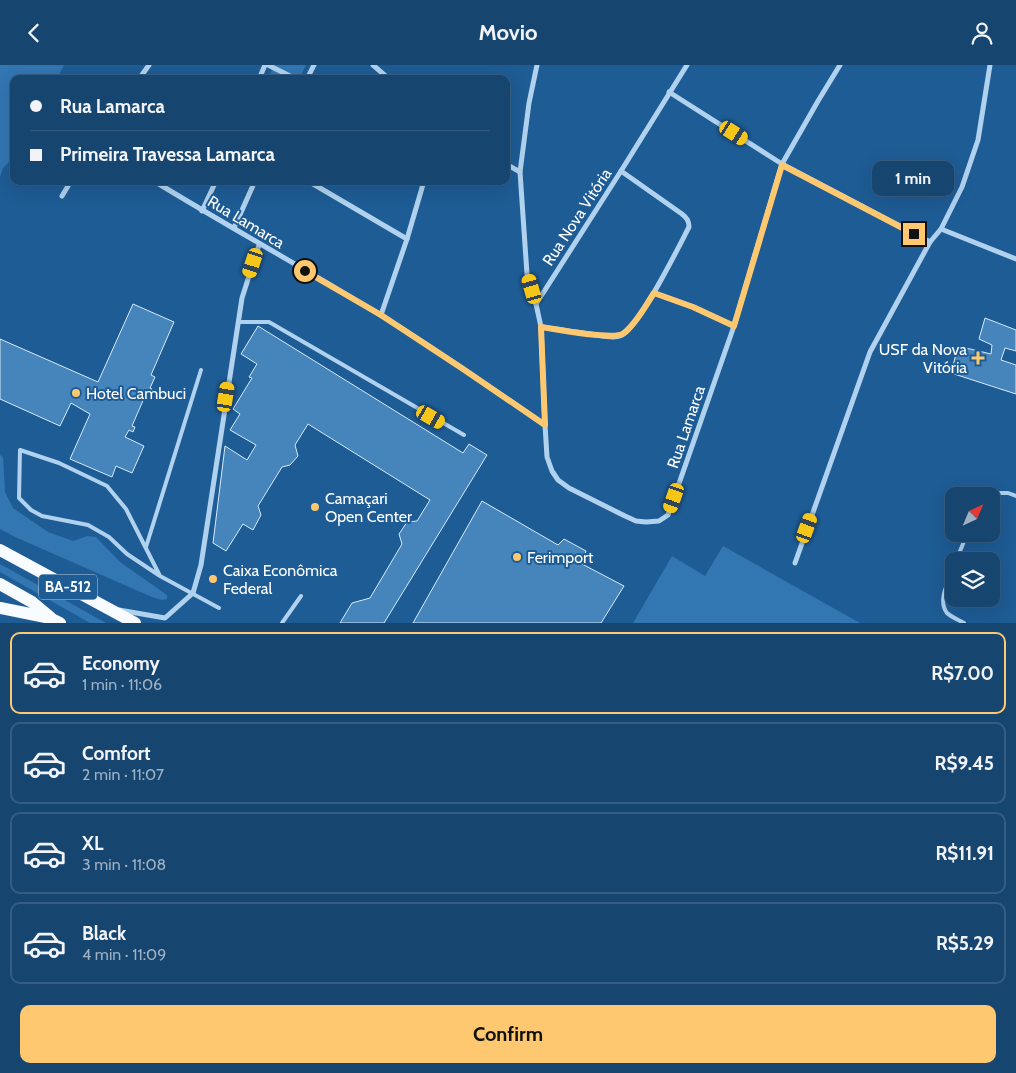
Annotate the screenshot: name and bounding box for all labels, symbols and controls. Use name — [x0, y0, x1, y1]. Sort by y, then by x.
icon: back — [20, 19, 48, 47]
text: Movio — [478, 19, 538, 46]
icon: person — [968, 19, 996, 47]
text: Rua Lamarca — [60, 95, 165, 118]
car — [717, 119, 750, 147]
text: Primeira Travessa Lamarca — [60, 143, 275, 166]
callout: 1 min — [873, 161, 955, 197]
street label: Rua Nova Vitória — [539, 165, 616, 269]
text: 1 min — [895, 169, 931, 188]
street label: Rua Lamarca — [204, 192, 288, 253]
route end — [903, 223, 925, 245]
car — [241, 246, 264, 280]
route start — [294, 260, 316, 282]
car — [520, 273, 543, 305]
place label: USF da Nova Vitória — [879, 340, 967, 377]
marker: USF da Nova Vitória — [971, 351, 985, 365]
car — [216, 381, 235, 413]
street label: Rua Lamarca — [663, 383, 709, 471]
place label: Hotel Cambuci — [86, 384, 186, 403]
marker: Hotel Cambuci — [70, 387, 82, 399]
car — [414, 403, 447, 431]
car — [662, 481, 685, 515]
north arrow — [945, 487, 1000, 543]
map controls — [945, 487, 1000, 607]
place label: Camaçari Open Center — [325, 489, 413, 526]
marker: Camaçari Open Center — [309, 501, 321, 513]
car — [794, 511, 819, 545]
place label: Ferimport — [527, 548, 594, 567]
marker: Ferimport — [511, 551, 523, 563]
button: layers — [945, 552, 1000, 607]
place label: Caixa Econômica Federal — [223, 561, 338, 598]
marker: Caixa Econômica Federal — [207, 573, 219, 585]
road number: BA-512 — [39, 575, 97, 599]
icon: car — [22, 651, 67, 696]
text: Economy — [82, 652, 160, 675]
text: R$7.00 — [931, 662, 994, 685]
text: 1 min · 11:06 — [82, 675, 162, 694]
icon: car — [22, 741, 67, 786]
text: Comfort — [82, 742, 151, 765]
text: R$9.45 — [935, 752, 994, 775]
text: 2 min · 11:07 — [82, 765, 164, 784]
icon: car — [22, 831, 67, 876]
text: XL — [82, 832, 103, 855]
text: R$11.91 — [935, 842, 994, 865]
text: 3 min · 11:08 — [82, 855, 166, 874]
icon: car — [22, 921, 67, 966]
text: Black — [82, 922, 126, 945]
text: R$5.29 — [936, 932, 994, 955]
text: 4 min · 11:09 — [82, 945, 166, 964]
button: Confirm — [20, 1005, 996, 1063]

